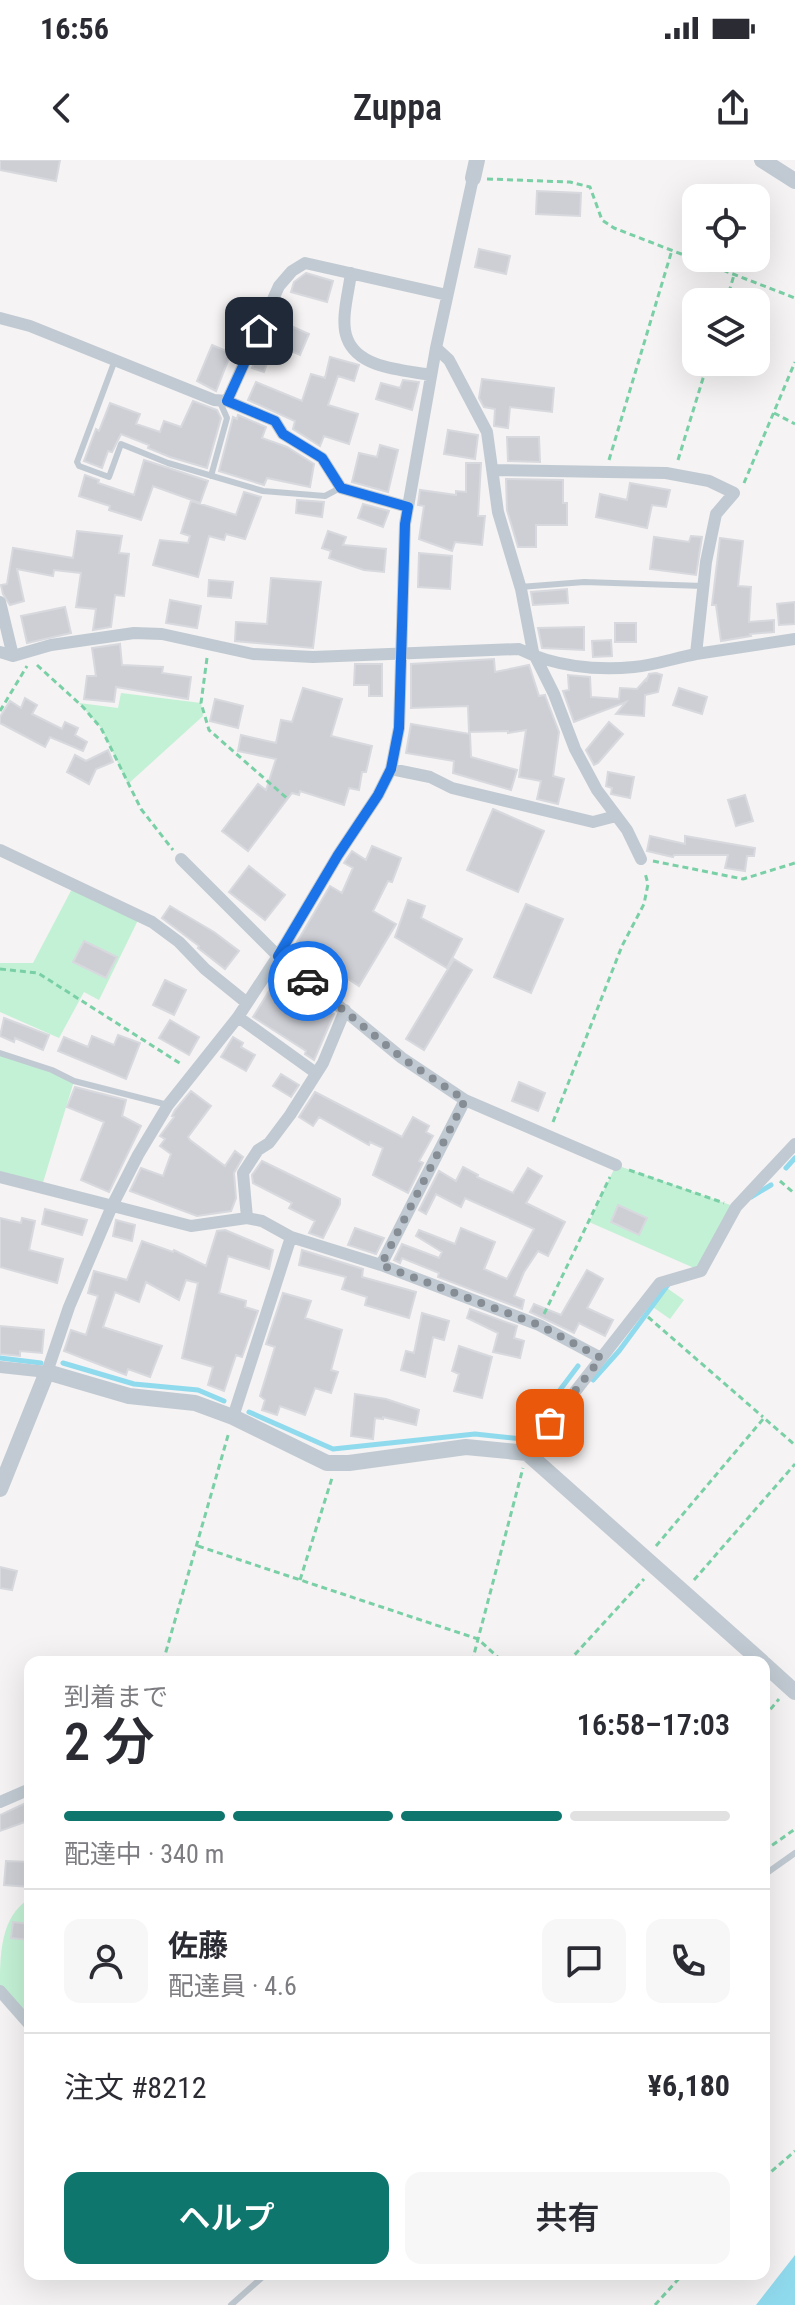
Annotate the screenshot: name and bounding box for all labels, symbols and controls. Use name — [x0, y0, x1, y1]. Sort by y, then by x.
text: 16:56 — [40, 11, 109, 46]
icon: back — [40, 86, 84, 130]
icon: share — [711, 86, 755, 130]
text: Zuppa — [353, 87, 442, 129]
map controls — [682, 184, 770, 376]
button: locate — [682, 184, 770, 272]
button: layers — [682, 288, 770, 376]
pin — [225, 297, 293, 365]
icon: home — [237, 309, 281, 353]
courier — [268, 941, 348, 1021]
icon: car — [286, 959, 330, 1003]
pin — [516, 1389, 584, 1457]
icon: bag — [528, 1401, 572, 1445]
text: 到着まで — [64, 1682, 168, 1712]
text: 16:58–17:03 — [577, 1707, 730, 1742]
text: 2 分 — [64, 1712, 154, 1773]
text: 配達中 · 340 m — [64, 1839, 224, 1869]
button: person — [64, 1919, 148, 2003]
button: chat — [542, 1919, 626, 2003]
button: phone — [646, 1919, 730, 2003]
text: 佐藤 — [168, 1928, 228, 1963]
text: 配達員 · 4.6 — [168, 1971, 297, 2001]
text: ¥6,180 — [648, 2068, 730, 2103]
text: 注文 #8212 — [64, 2070, 207, 2105]
button: ヘルプ — [64, 2172, 389, 2264]
button: 共有 — [405, 2172, 730, 2264]

